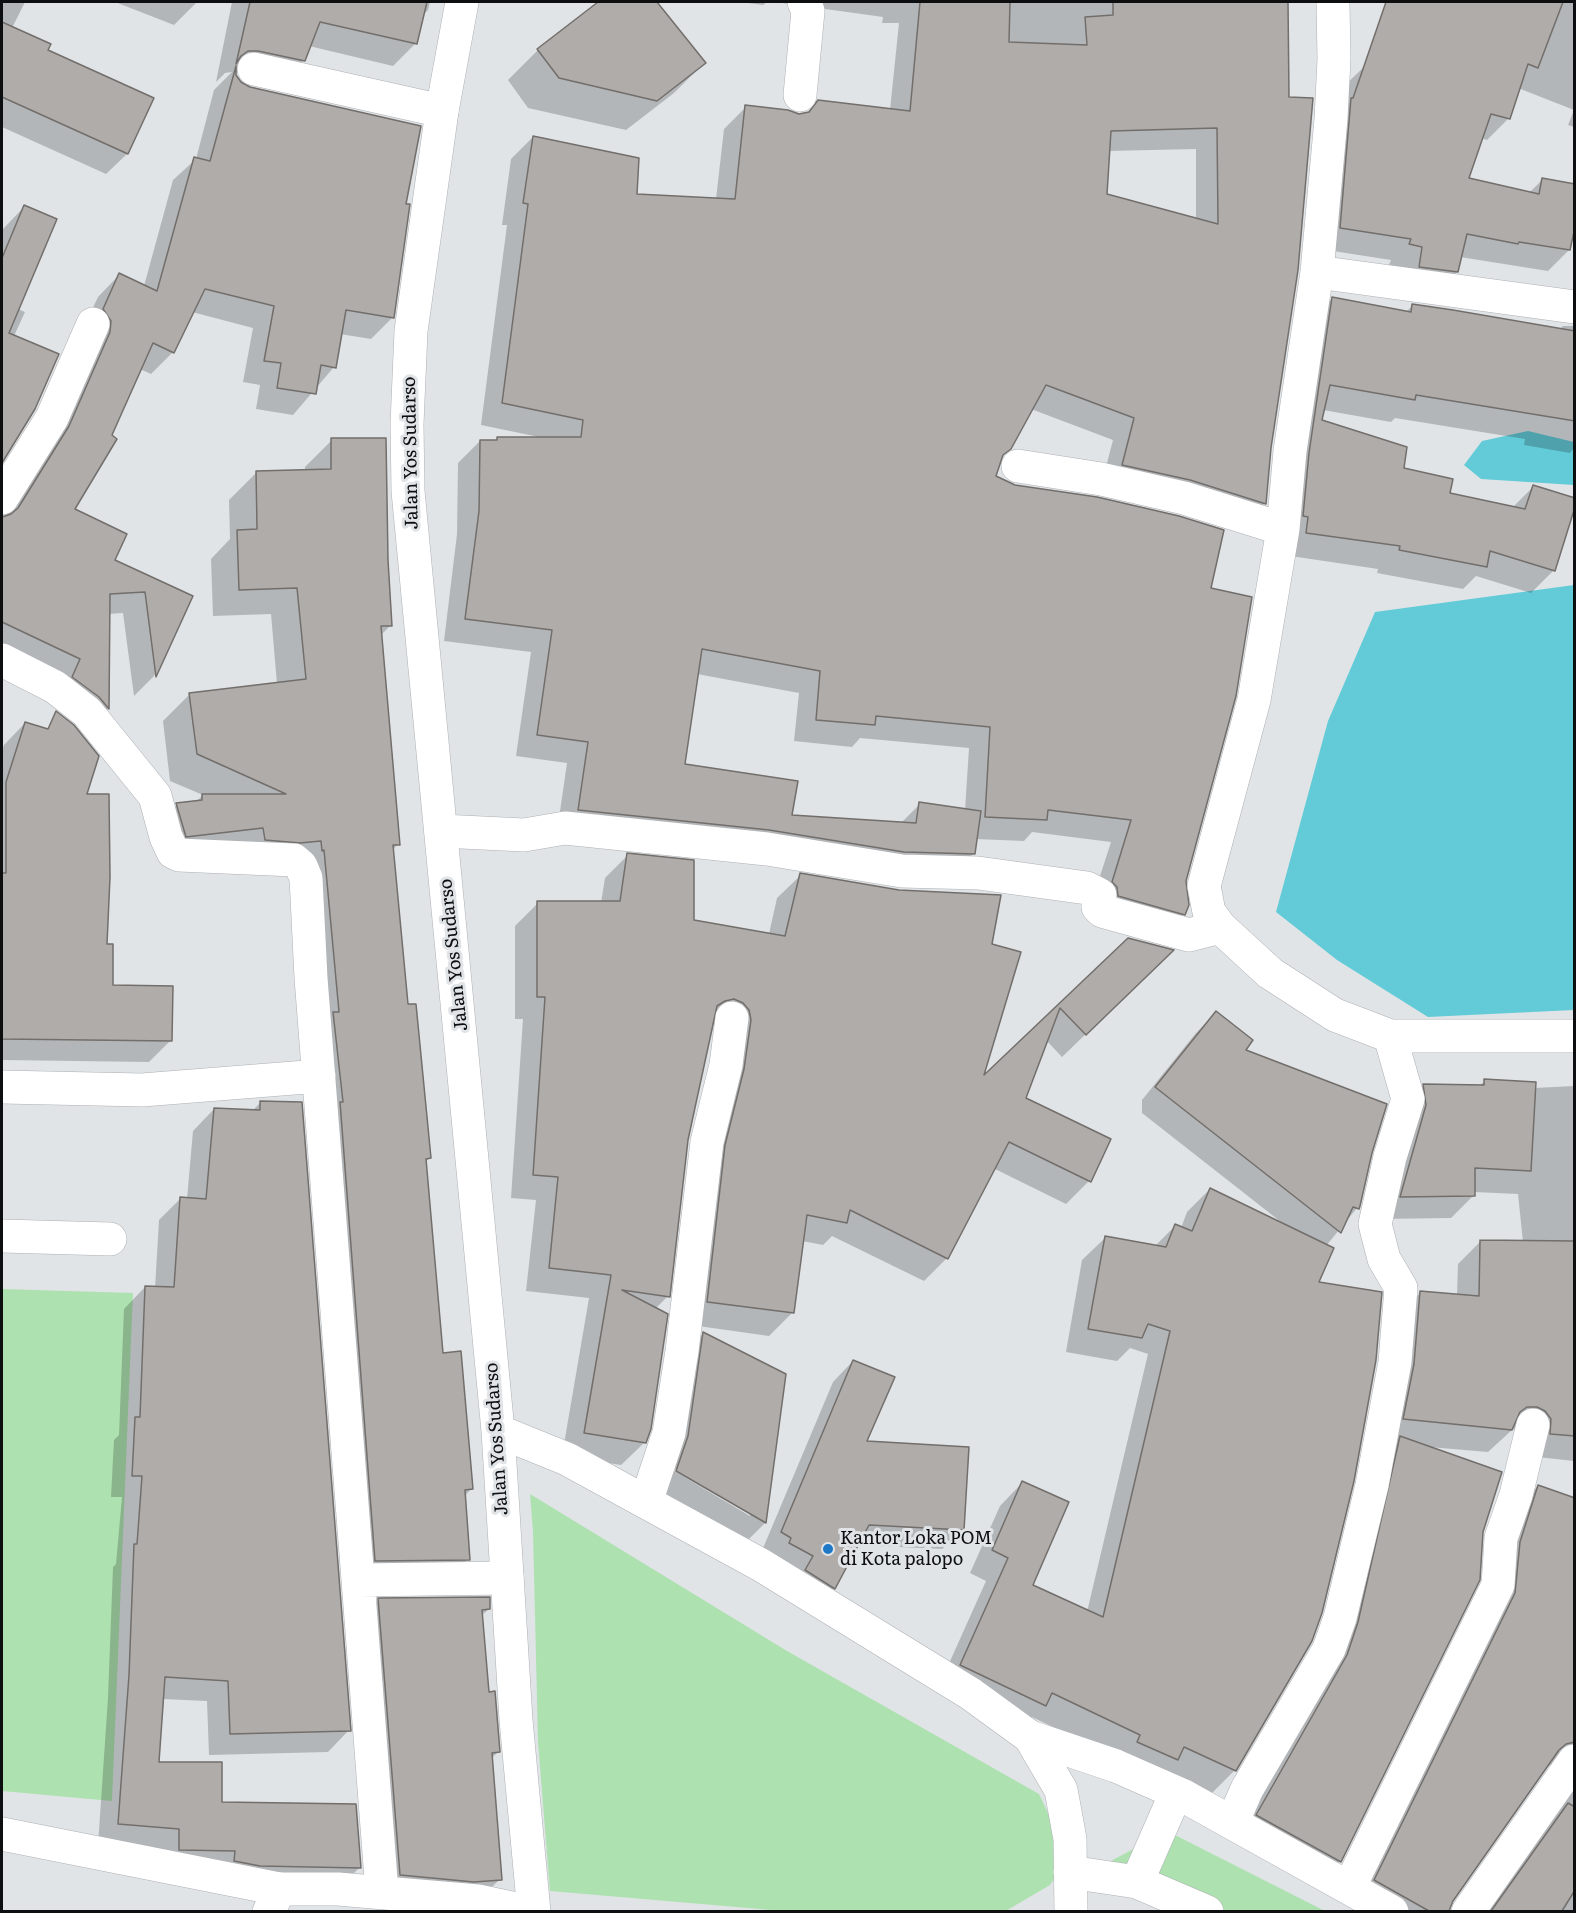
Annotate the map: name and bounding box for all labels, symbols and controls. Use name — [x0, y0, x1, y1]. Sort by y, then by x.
street label: Jalan Yos Sudarso — [399, 376, 423, 530]
street label: Jalan Yos Sudarso — [435, 878, 473, 1032]
street label: Jalan Yos Sudarso — [481, 1362, 513, 1516]
place label: Kantor Loka POM di Kota palopo — [840, 1528, 992, 1570]
marker: Kantor Loka POM di Kota palopo — [821, 1542, 835, 1556]

